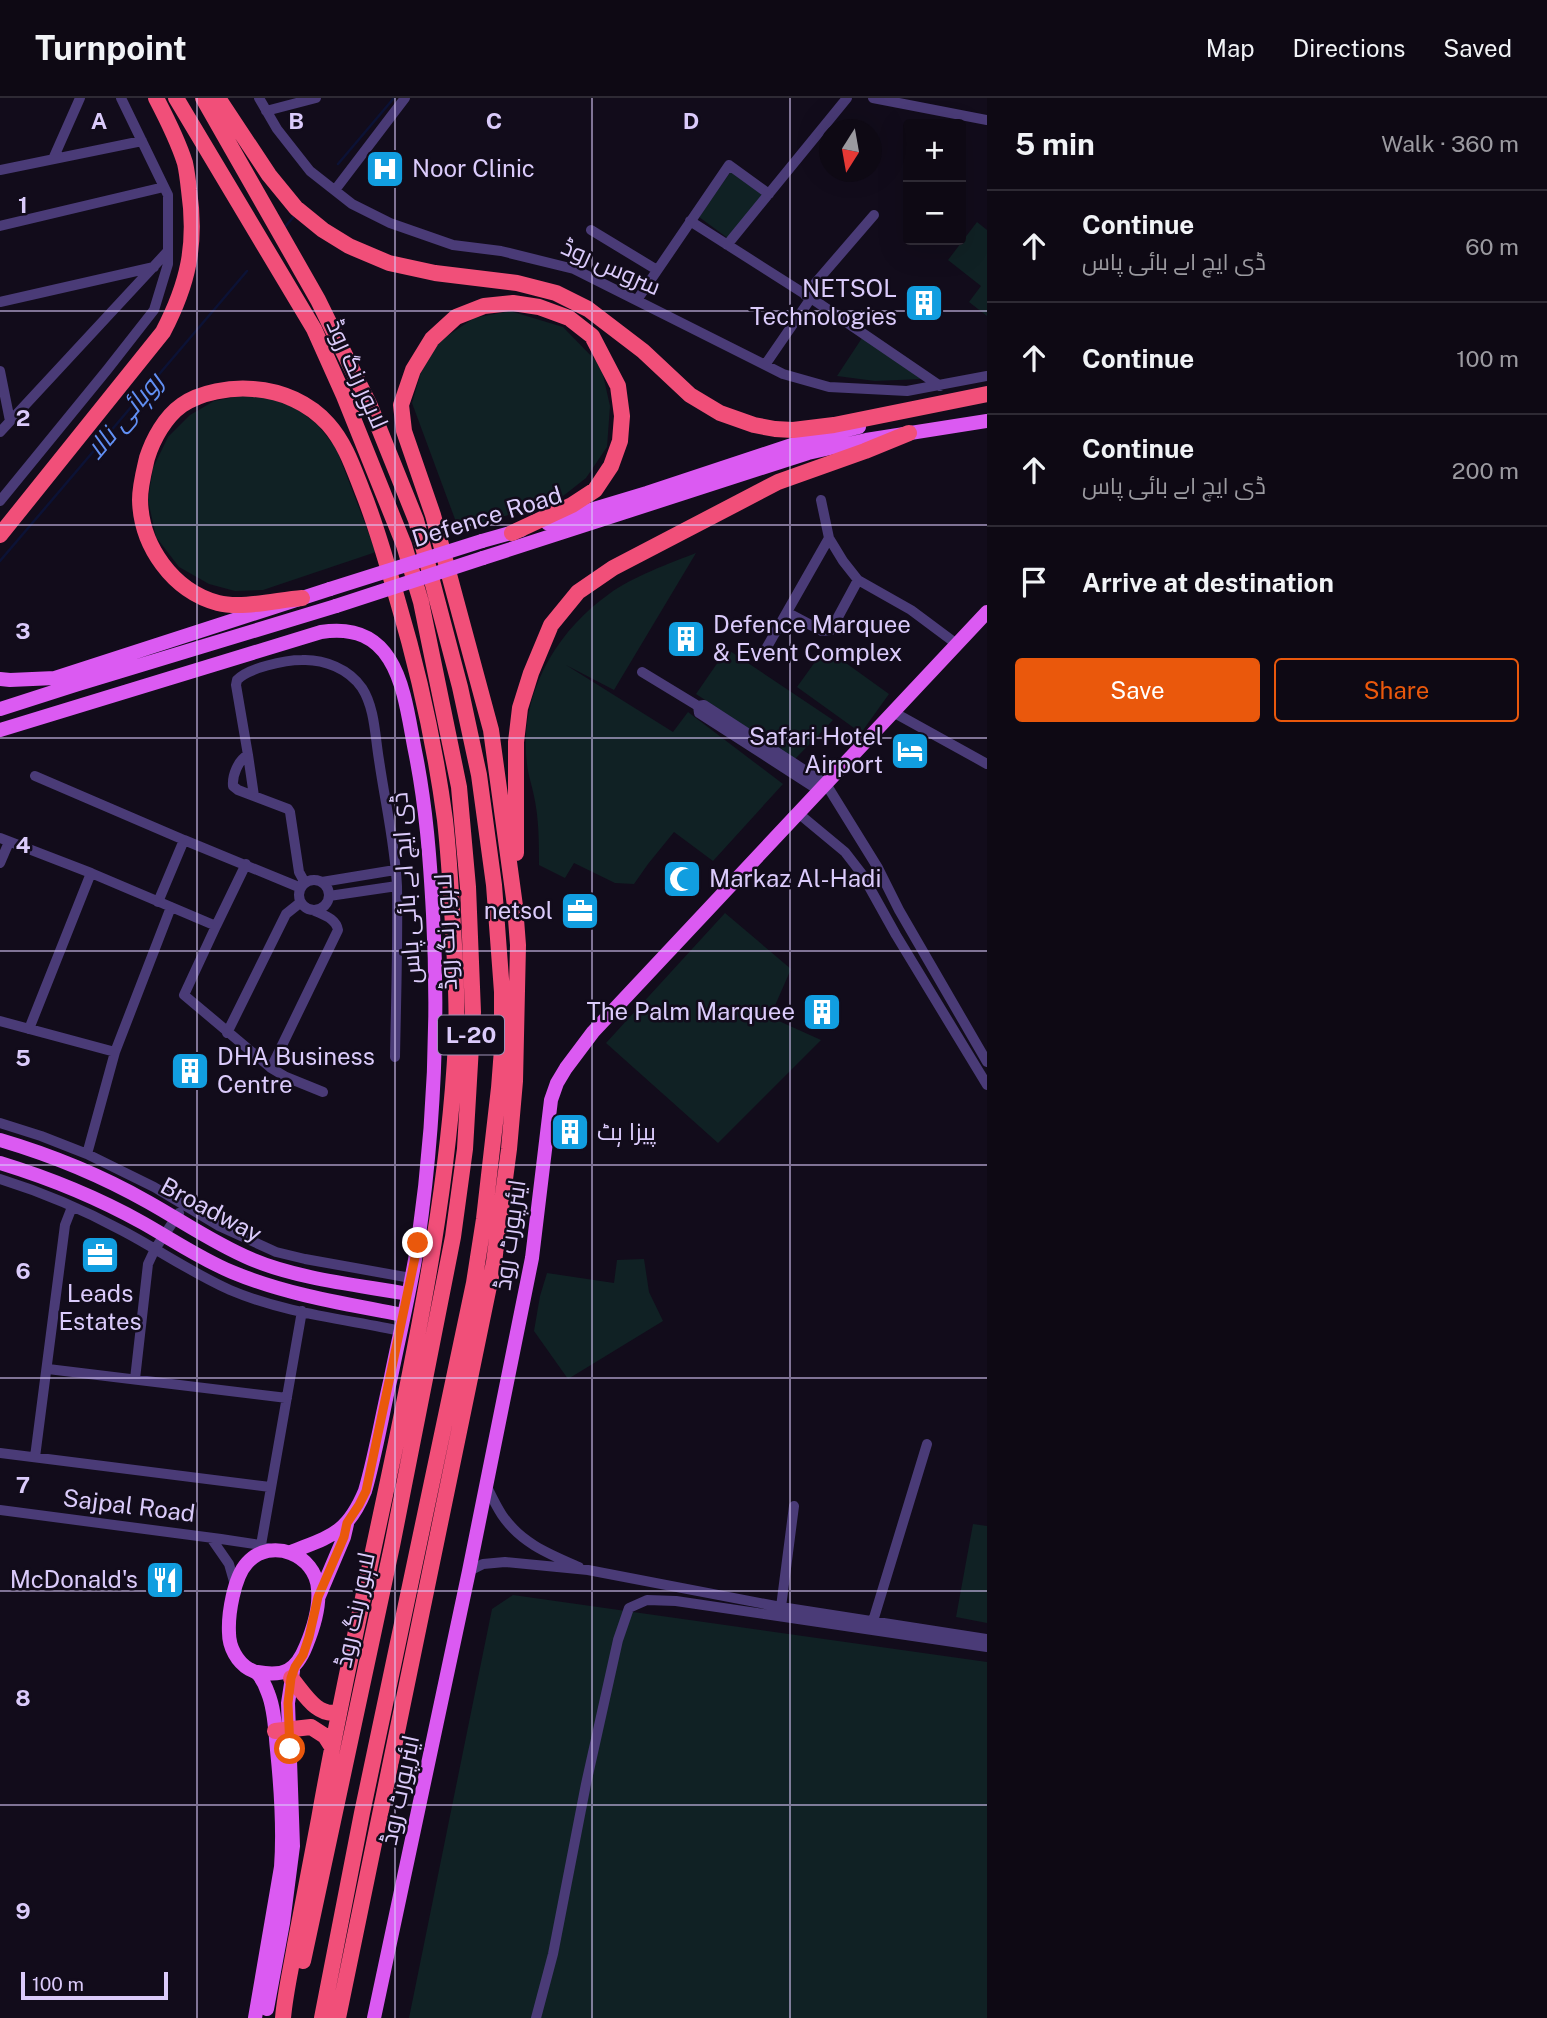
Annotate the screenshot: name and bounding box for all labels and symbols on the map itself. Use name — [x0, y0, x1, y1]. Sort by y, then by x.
text: A — [91, 107, 108, 134]
text: B — [288, 107, 304, 134]
text: C — [486, 107, 502, 134]
text: D — [683, 107, 699, 134]
north arrow — [819, 119, 882, 182]
hospital icon: Noor Clinic — [364, 148, 406, 190]
place label: Noor Clinic — [412, 154, 535, 182]
text: 1 — [18, 191, 28, 218]
street label: سروس روڈ — [557, 232, 665, 301]
place label: NETSOL Technologies — [750, 274, 897, 330]
building icon: NETSOL Technologies — [903, 282, 945, 324]
street label: لاہور رنگ روڈ — [319, 314, 395, 434]
water label: روہائی نالا — [79, 365, 172, 466]
text: 2 — [16, 404, 30, 431]
street label: Defence Road — [408, 480, 565, 552]
place label: Defence Marquee & Event Complex — [713, 610, 911, 666]
text: 3 — [15, 617, 31, 644]
building icon: Defence Marquee & Event Complex — [665, 618, 707, 660]
place label: Safari Hotel Airport — [749, 722, 883, 778]
hotel icon: Safari Hotel Airport — [889, 730, 931, 772]
street label: ڈی ایچ اے بائی پاس — [384, 791, 429, 985]
text: 4 — [15, 831, 31, 858]
mosque icon: Markaz Al-Hadi — [661, 858, 703, 900]
place label: Markaz Al-Hadi — [709, 864, 882, 892]
street label: لاہور رنگ روڈ — [428, 873, 464, 991]
office icon: netsol — [559, 890, 601, 932]
place label: netsol — [484, 896, 553, 924]
building icon: The Palm Marquee — [801, 991, 843, 1033]
place label: The Palm Marquee — [587, 997, 795, 1025]
road number: L-20 — [438, 1016, 504, 1054]
place label: DHA Business Centre — [217, 1042, 375, 1098]
text: 5 — [15, 1044, 31, 1071]
building icon: DHA Business Centre — [169, 1050, 211, 1092]
building icon: پیزا ہٹ — [549, 1111, 591, 1153]
place label: پیزا ہٹ — [597, 1117, 657, 1148]
street label: Broadway — [156, 1171, 267, 1247]
street label: ایئرپورٹ روڈ — [487, 1178, 534, 1292]
route end — [402, 1227, 433, 1258]
office icon: Leads Estates — [79, 1234, 121, 1276]
text: 6 — [15, 1257, 31, 1284]
place label: Leads Estates — [58, 1279, 142, 1335]
text: 7 — [16, 1471, 30, 1498]
street label: Sajpal Road — [61, 1483, 197, 1527]
street label: لاہور رنگ روڈ — [328, 1550, 382, 1670]
restaurant icon: McDonald's — [144, 1559, 186, 1601]
place label: McDonald's — [10, 1565, 138, 1593]
text: 8 — [15, 1684, 31, 1711]
street label: ایئرپورٹ روڈ — [374, 1732, 427, 1848]
route start — [274, 1733, 305, 1764]
text: 9 — [15, 1897, 31, 1924]
scale bar — [21, 1969, 168, 2001]

